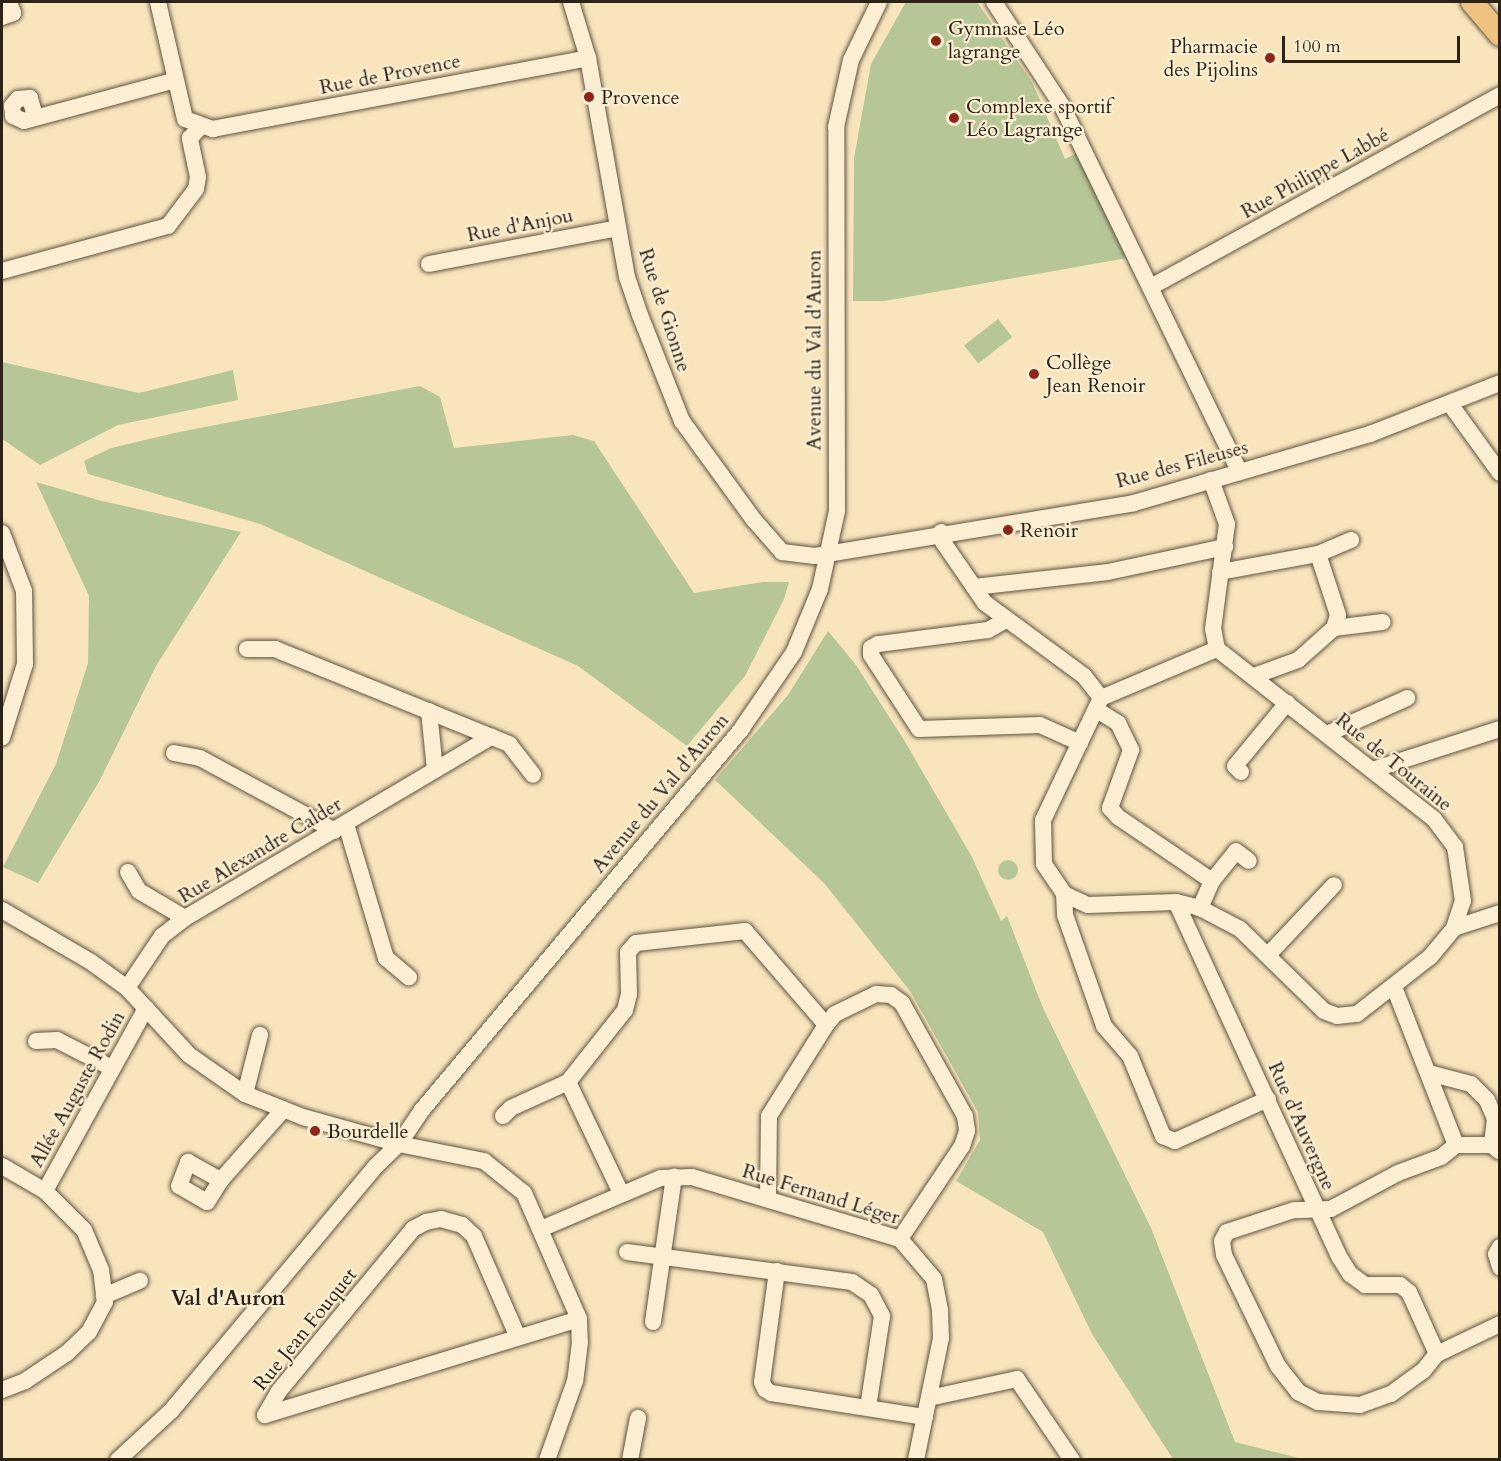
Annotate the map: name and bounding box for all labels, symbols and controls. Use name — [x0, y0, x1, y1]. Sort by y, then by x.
place label: Gymnase Léo lagrange — [948, 17, 1064, 64]
scale bar — [1285, 24, 1464, 62]
marker: Gymnase Léo lagrange — [929, 34, 943, 48]
place label: Pharmacie des Pijolins — [1164, 34, 1258, 81]
text: 100 m — [1293, 34, 1341, 59]
street label: Rue de Provence — [317, 49, 463, 99]
marker: Pharmacie des Pijolins — [1263, 51, 1277, 65]
place label: Provence — [601, 85, 680, 109]
marker: Provence — [582, 90, 596, 104]
place label: Complexe sportif Léo Lagrange — [966, 94, 1112, 141]
marker: Complexe sportif Léo Lagrange — [947, 111, 961, 125]
street label: Rue Philippe Labbé — [1237, 122, 1393, 224]
street label: Rue d'Anjou — [465, 203, 575, 247]
street label: Rue de Gionne — [634, 245, 696, 375]
street label: Avenue du Val d'Auron — [802, 250, 826, 450]
place label: Collège Jean Renoir — [1046, 350, 1145, 397]
marker: Collège Jean Renoir — [1027, 367, 1041, 381]
street label: Rue des Fileuses — [1113, 435, 1251, 493]
place label: Renoir — [1020, 518, 1078, 542]
marker: Renoir — [1001, 523, 1015, 537]
street label: Avenue du Val d'Auron — [586, 708, 734, 878]
street label: Rue de Touraine — [1331, 708, 1457, 816]
street label: Rue Alexandre Calder — [174, 792, 346, 908]
street label: Allée Auguste Rodin — [24, 1007, 130, 1171]
street label: Rue d'Auvergne — [1263, 1058, 1341, 1194]
place label: Bourdelle — [327, 1119, 409, 1143]
marker: Bourdelle — [308, 1124, 322, 1138]
street label: Rue Fernand Léger — [739, 1159, 903, 1229]
street label: Rue Jean Fouquet — [248, 1263, 362, 1395]
district label: Val d'Auron — [171, 1286, 285, 1312]

